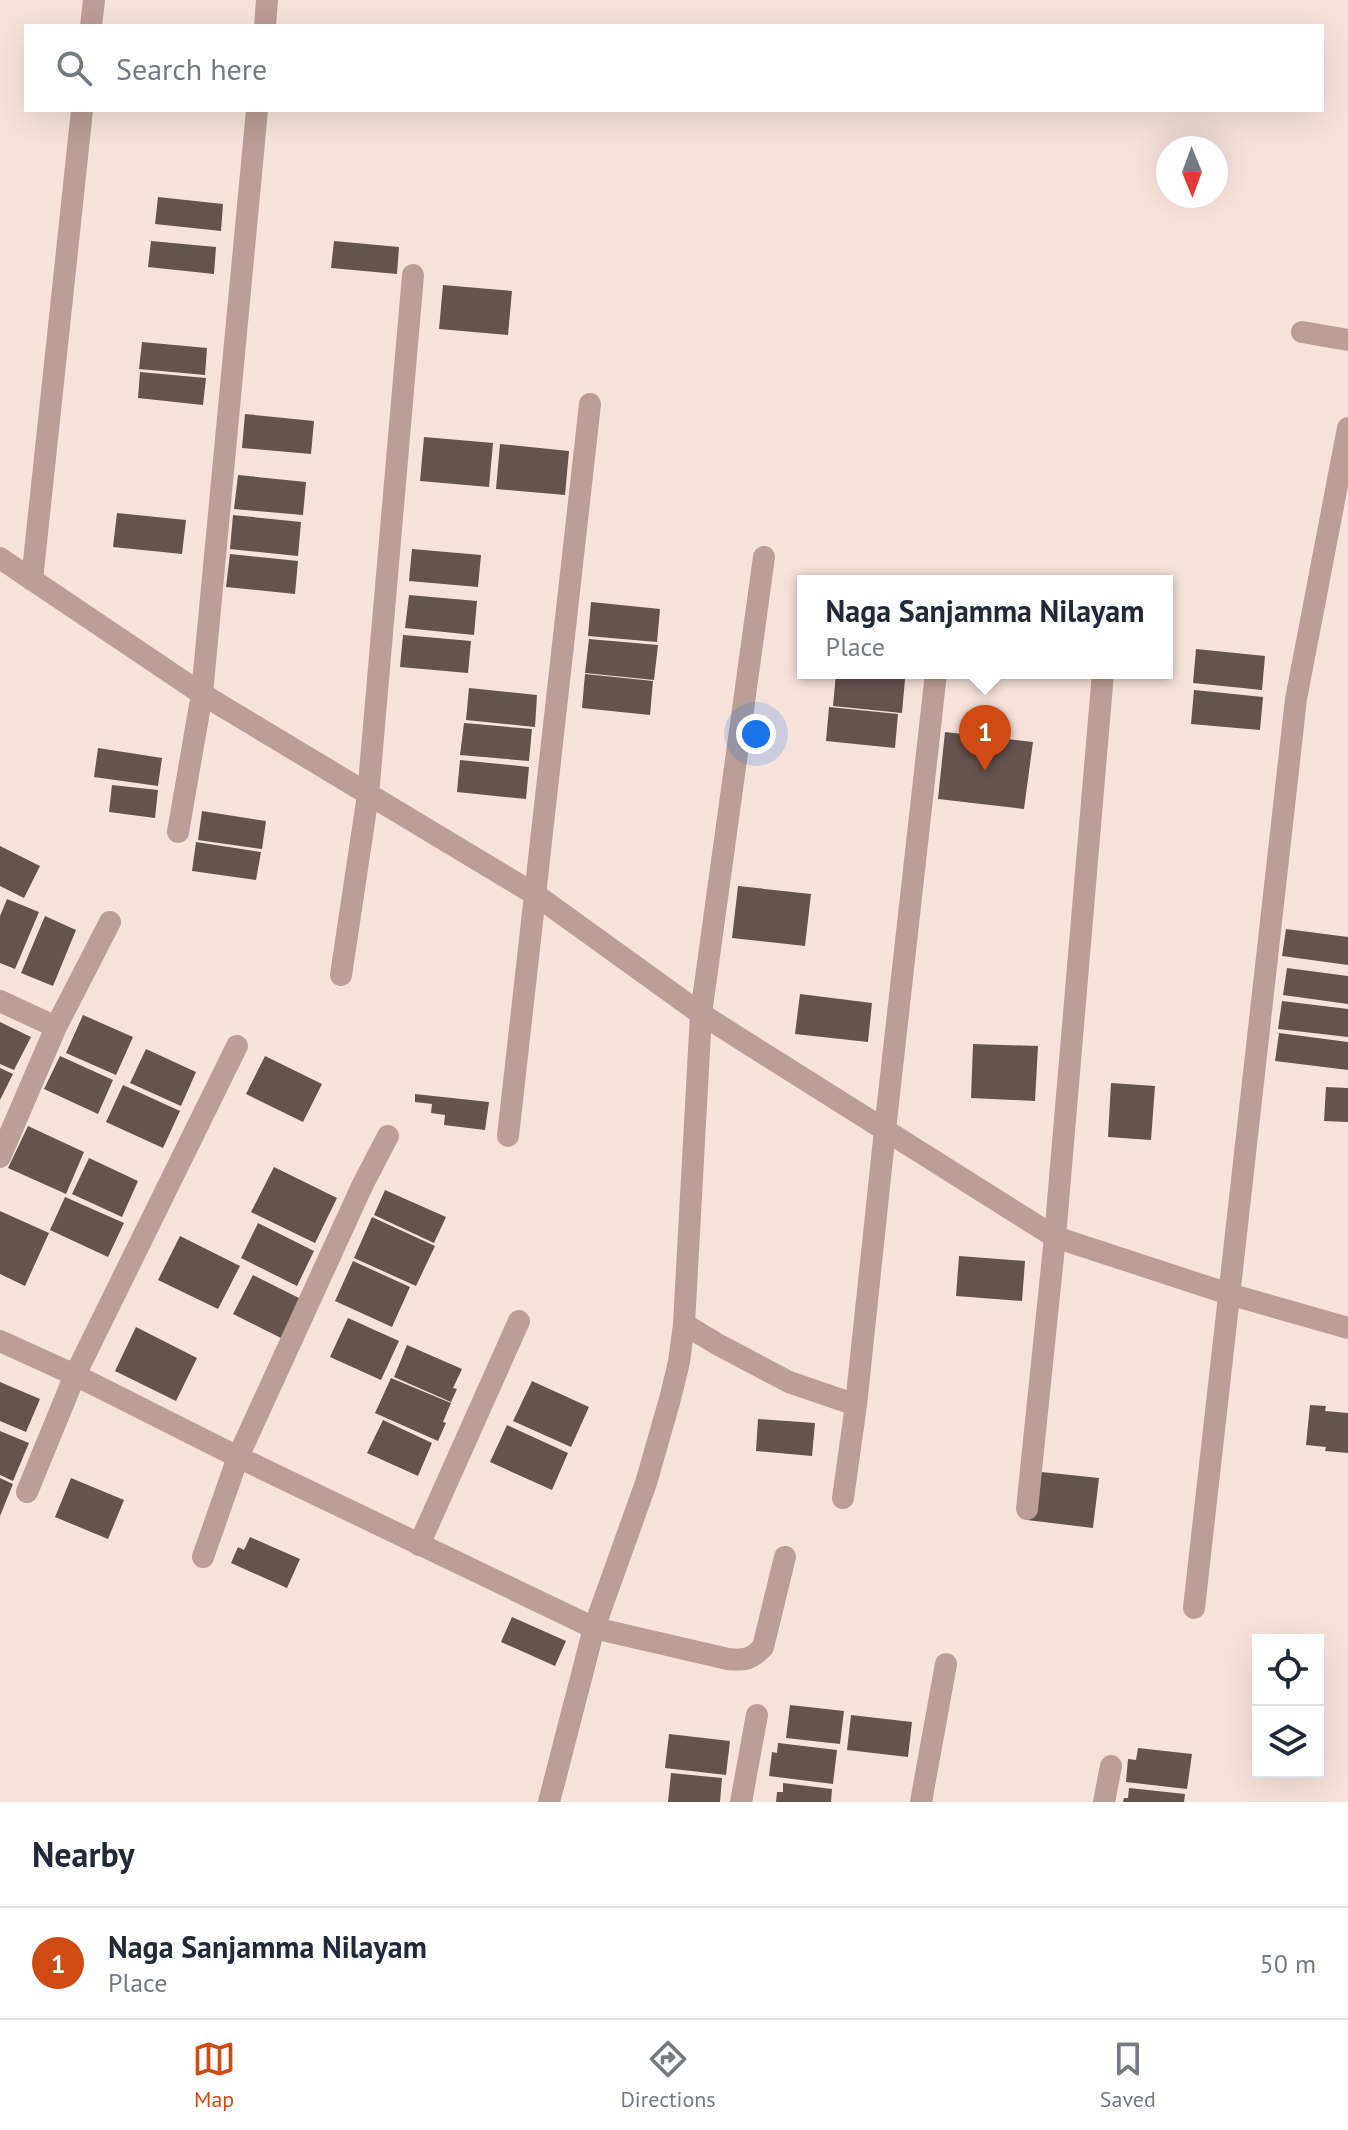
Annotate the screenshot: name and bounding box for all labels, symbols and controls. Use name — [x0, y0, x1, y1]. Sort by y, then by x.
search box — [24, 24, 1324, 112]
icon: search — [52, 46, 96, 90]
text: Search here — [116, 49, 267, 88]
north arrow — [1156, 136, 1228, 208]
popup — [797, 575, 1173, 679]
text: Naga Sanjamma Nilayam — [826, 591, 1144, 630]
text: Place — [826, 630, 885, 663]
pin: 1 — [959, 705, 1011, 771]
your location — [736, 714, 776, 754]
map controls — [1252, 1634, 1324, 1778]
button: locate — [1252, 1634, 1324, 1706]
button: layers — [1252, 1706, 1324, 1778]
text: Nearby — [32, 1832, 134, 1876]
text: Naga Sanjamma Nilayam — [108, 1927, 427, 1966]
text: 1 — [51, 1947, 65, 1980]
text: 50 m — [1260, 1947, 1316, 1980]
text: Place — [108, 1966, 167, 1999]
tab: Map — [192, 2037, 236, 2113]
tab: Directions — [620, 2037, 716, 2113]
tab: Saved — [1100, 2037, 1156, 2113]

